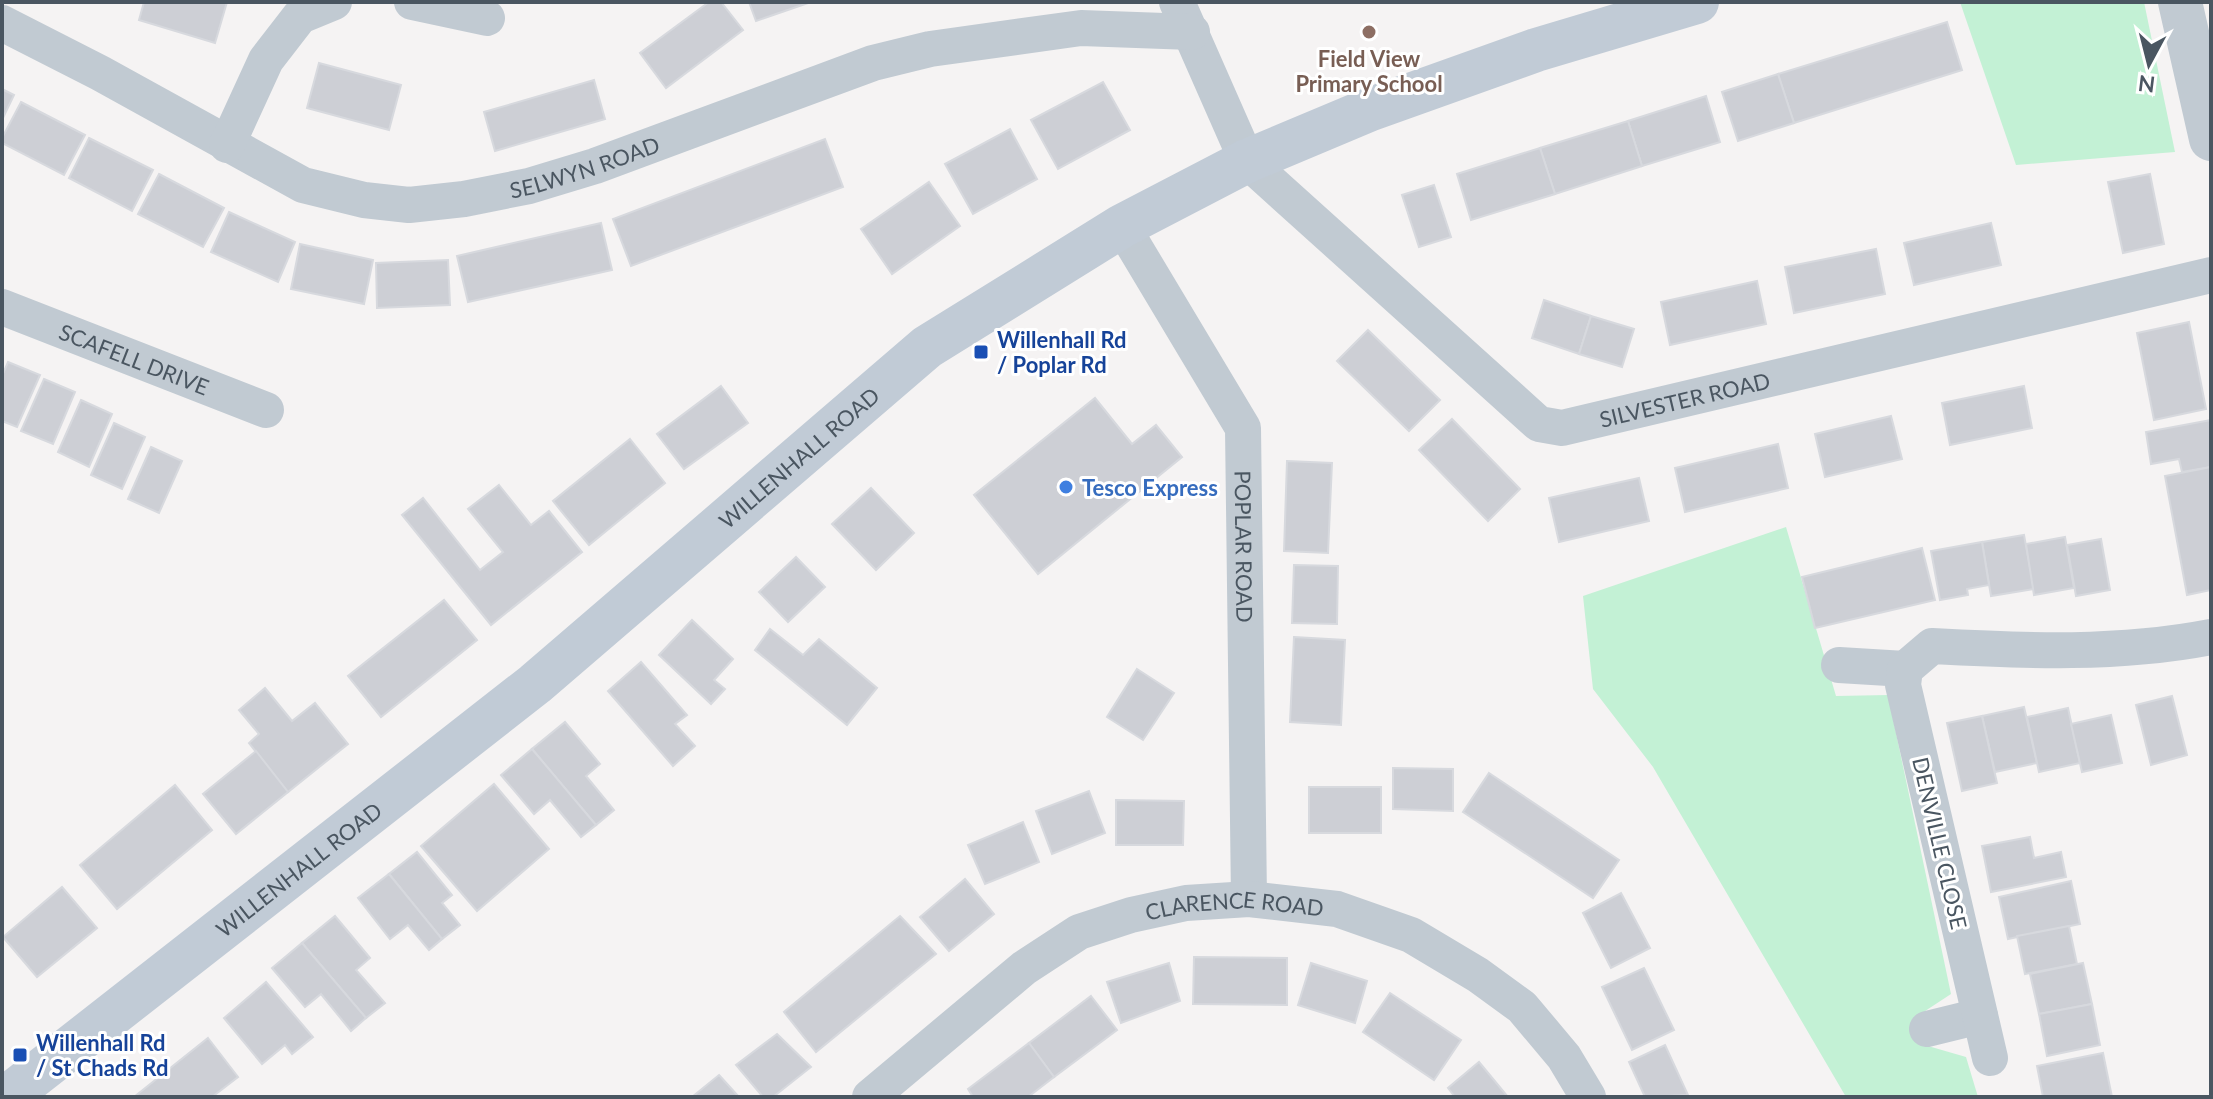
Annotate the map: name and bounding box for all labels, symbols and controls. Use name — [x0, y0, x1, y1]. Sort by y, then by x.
marker: Field View Primary School — [1360, 23, 1378, 41]
north arrow — [2109, 24, 2189, 104]
place label: Field View Primary School — [1295, 45, 1443, 97]
text: N — [2136, 70, 2157, 99]
street label: SELWYN ROAD — [507, 130, 663, 203]
street label: SCAFELL DRIVE — [55, 317, 213, 400]
place label: Willenhall Rd / Poplar Rd — [997, 326, 1127, 378]
marker: Willenhall Rd / Poplar Rd — [972, 343, 990, 361]
street label: SILVESTER ROAD — [1596, 366, 1773, 432]
street label: WILLENHALL ROAD — [713, 381, 884, 534]
street label: POPLAR ROAD — [1230, 470, 1259, 623]
place label: Tesco Express — [1082, 474, 1218, 501]
marker: Tesco Express — [1057, 478, 1075, 496]
street label: DENVILLE CLOSE — [1907, 754, 1973, 932]
street label: WILLENHALL ROAD — [210, 796, 387, 942]
street label: CLARENCE ROAD — [1143, 885, 1325, 925]
place label: Willenhall Rd / St Chads Rd — [36, 1029, 168, 1081]
marker: Willenhall Rd / St Chads Rd — [11, 1046, 29, 1064]

